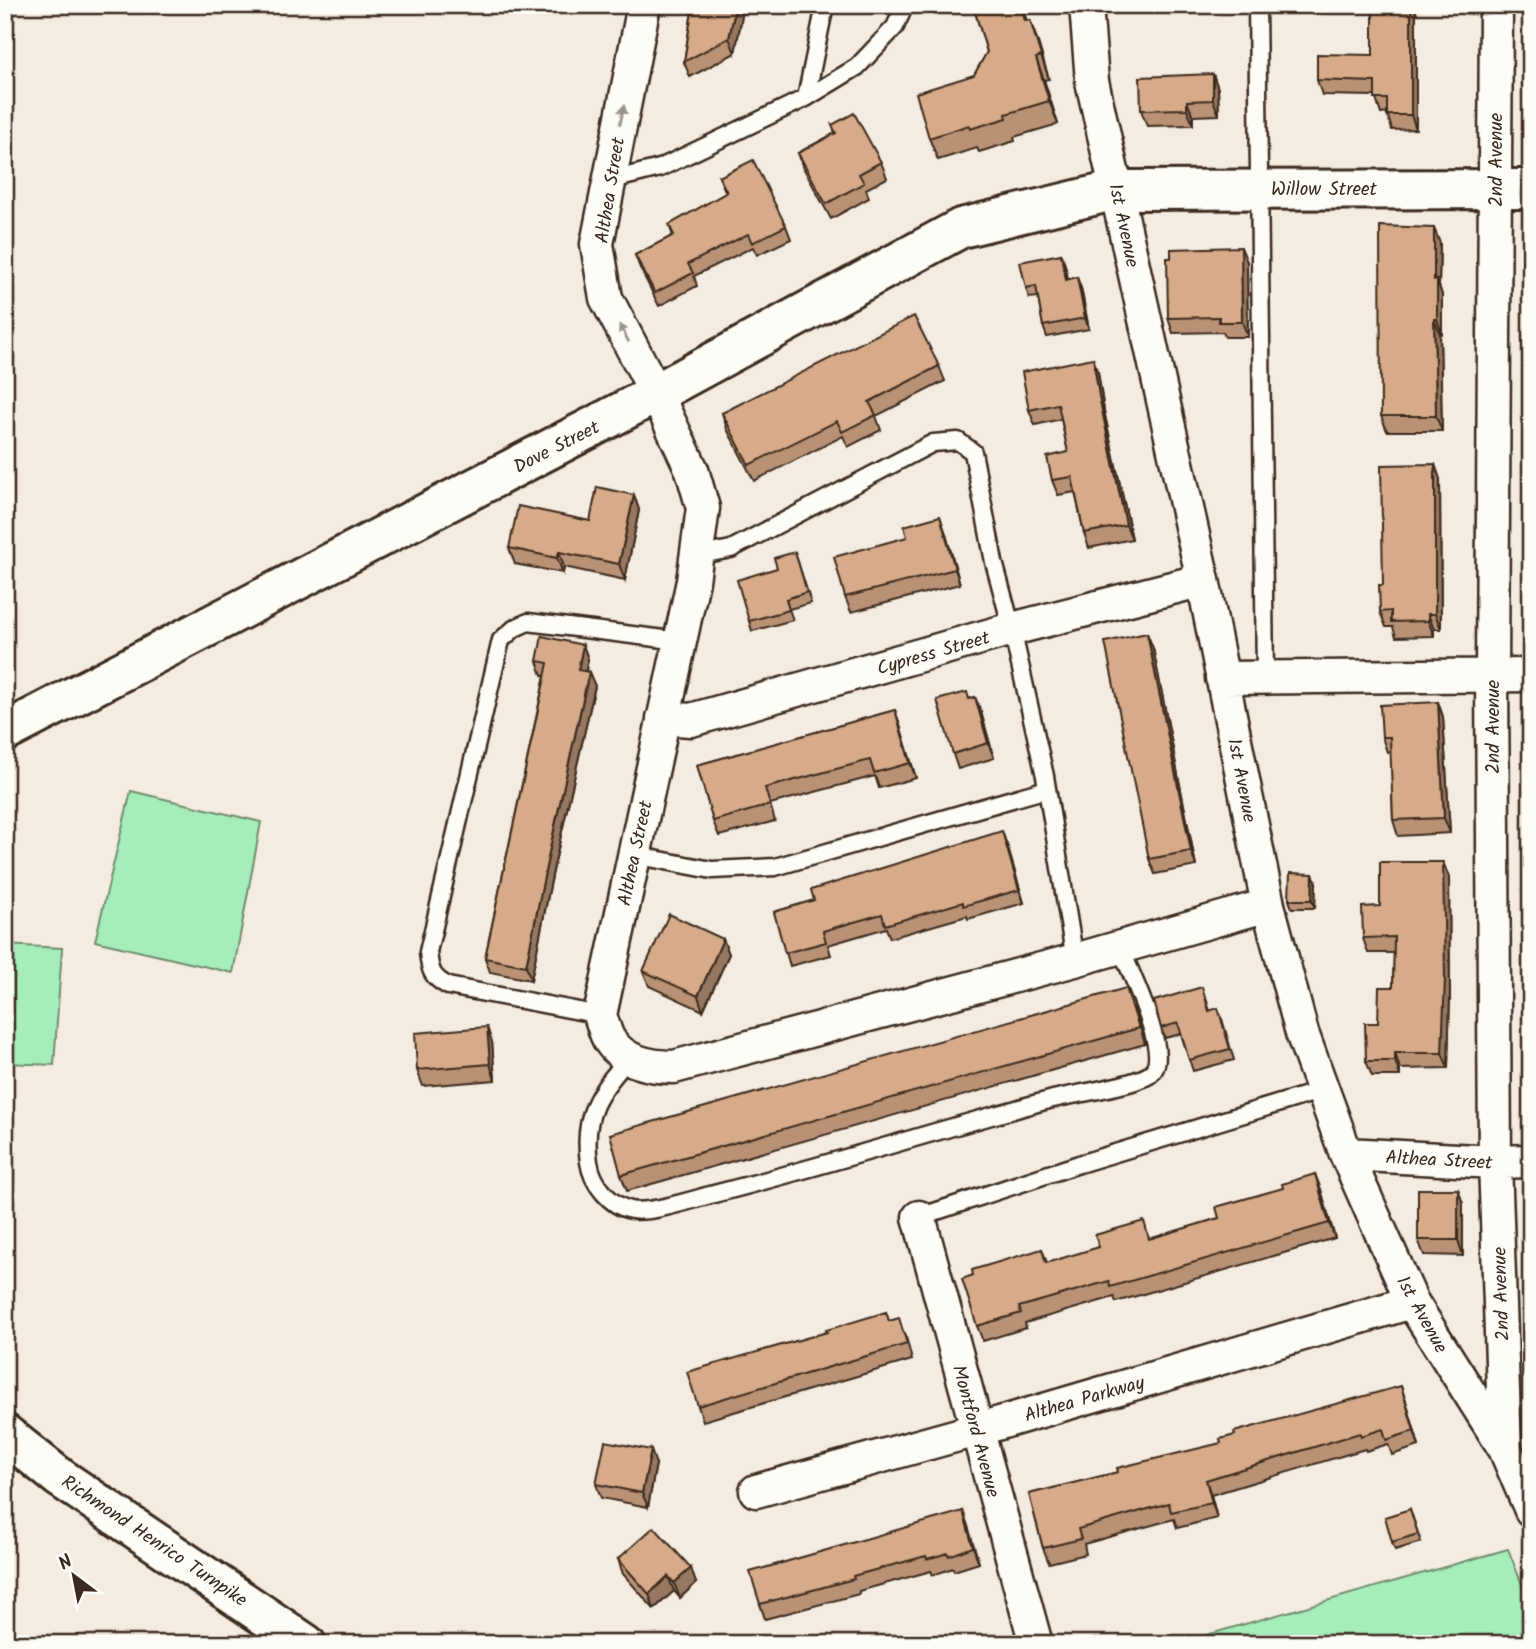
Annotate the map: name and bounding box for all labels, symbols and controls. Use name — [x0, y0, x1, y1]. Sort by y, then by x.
one-way arrow — [616, 104, 627, 126]
street label: 2nd Avenue — [1482, 112, 1512, 207]
street label: Althea Street — [588, 134, 634, 246]
street label: Willow Street — [1271, 175, 1378, 205]
street label: 1st Avenue — [1100, 181, 1147, 271]
one-way arrow — [619, 322, 631, 342]
street label: Dove Street — [509, 413, 606, 482]
street label: Cypress Street — [874, 623, 994, 684]
street label: 2nd Avenue — [1479, 679, 1509, 774]
street label: 1st Avenue — [1218, 736, 1264, 825]
street label: Althea Street — [610, 797, 662, 909]
street label: Althea Street — [1385, 1143, 1494, 1179]
street label: 2nd Avenue — [1485, 1246, 1519, 1342]
street label: 1st Avenue — [1388, 1271, 1455, 1360]
street label: Montford Avenue — [943, 1362, 1007, 1502]
street label: Althea Parkway — [1021, 1368, 1149, 1431]
street label: Richmond Henrico Turnpike — [55, 1468, 253, 1616]
north arrow — [38, 1540, 108, 1610]
text: N — [53, 1547, 79, 1579]

